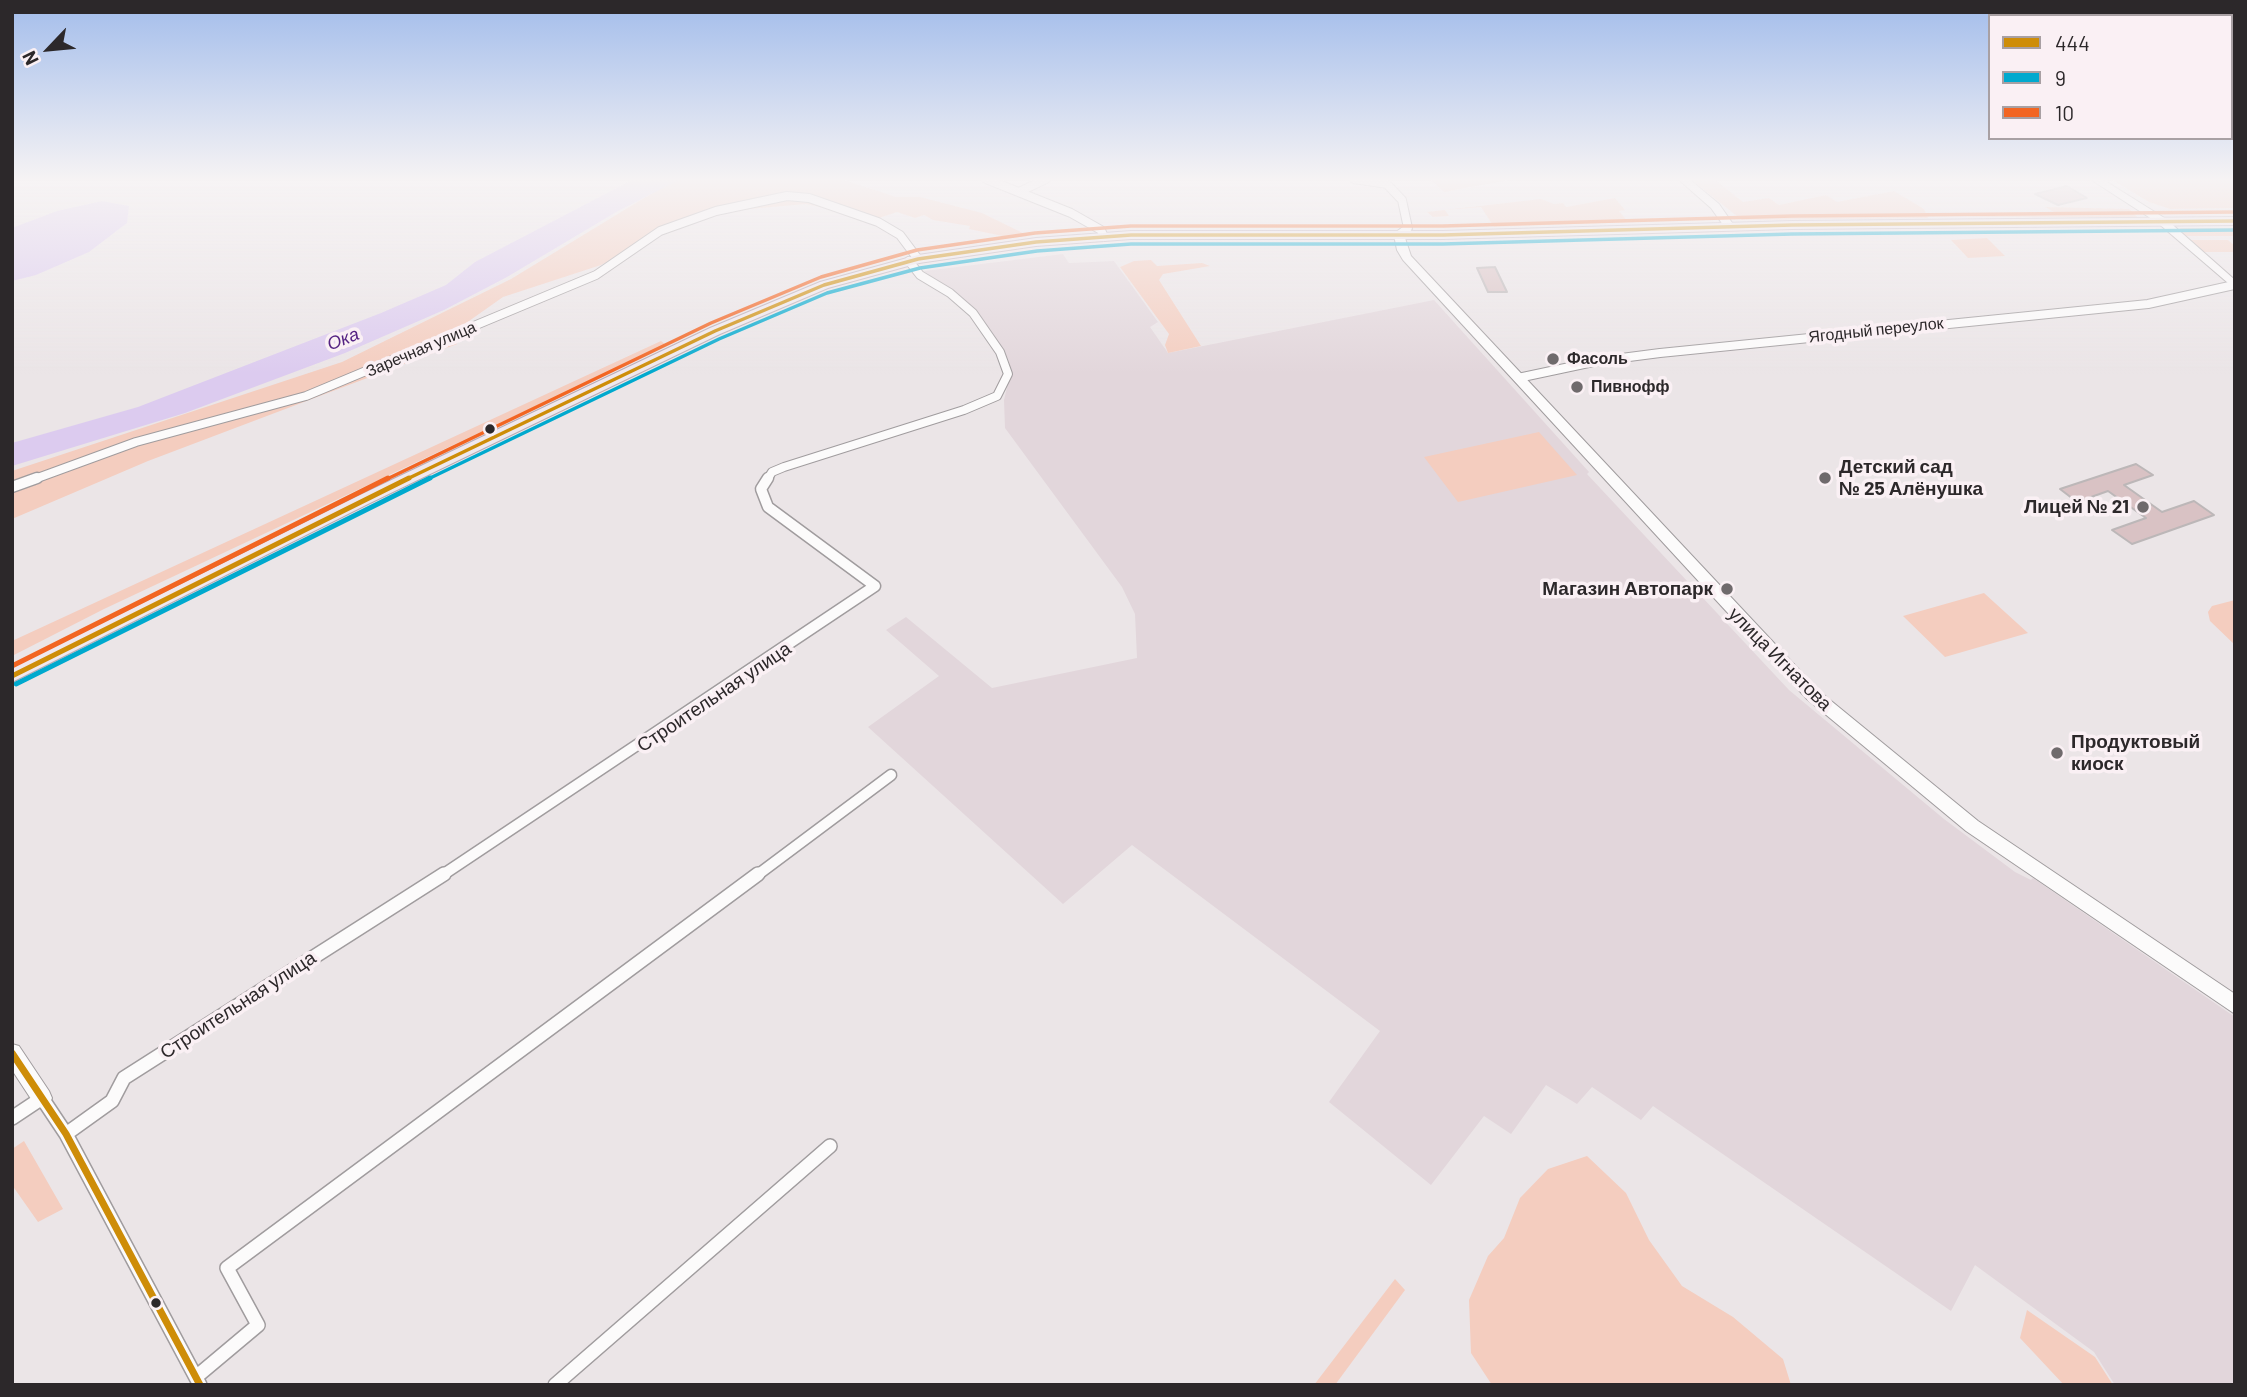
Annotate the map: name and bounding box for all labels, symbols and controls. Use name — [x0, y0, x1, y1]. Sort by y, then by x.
north arrow — [14, 14, 84, 84]
legend — [1988, 14, 2233, 140]
text: 444 — [2055, 30, 2090, 55]
text: N — [17, 48, 43, 69]
text: 9 — [2055, 65, 2066, 90]
text: 10 — [2055, 100, 2074, 125]
street label: Ягодный переулок — [1808, 313, 1944, 347]
street label: Заречная улица — [363, 317, 479, 381]
water label: Ока — [324, 323, 362, 355]
place label: Фасоль — [1567, 349, 1628, 369]
marker: Фасоль — [1545, 351, 1561, 367]
place label: Пивнофф — [1591, 377, 1670, 397]
marker: Пивнофф — [1569, 379, 1585, 395]
unlabelled marker — [483, 422, 497, 436]
place label: Детский сад № 25 Алёнушка — [1839, 456, 1983, 500]
marker: Детский сад № 25 Алёнушка — [1817, 470, 1833, 486]
place label: Лицей № 21 — [2024, 496, 2129, 518]
marker: Лицей № 21 — [2135, 499, 2151, 515]
place label: Магазин Автопарк — [1542, 578, 1713, 600]
marker: Магазин Автопарк — [1719, 581, 1735, 597]
street label: улица Игнатова — [1724, 603, 1836, 715]
street label: Строительная улица — [633, 637, 795, 757]
place label: Продуктовый киоск — [2071, 731, 2200, 775]
marker: Продуктовый киоск — [2049, 745, 2065, 761]
street label: Строительная улица — [156, 946, 320, 1064]
unlabelled marker — [149, 1296, 163, 1310]

